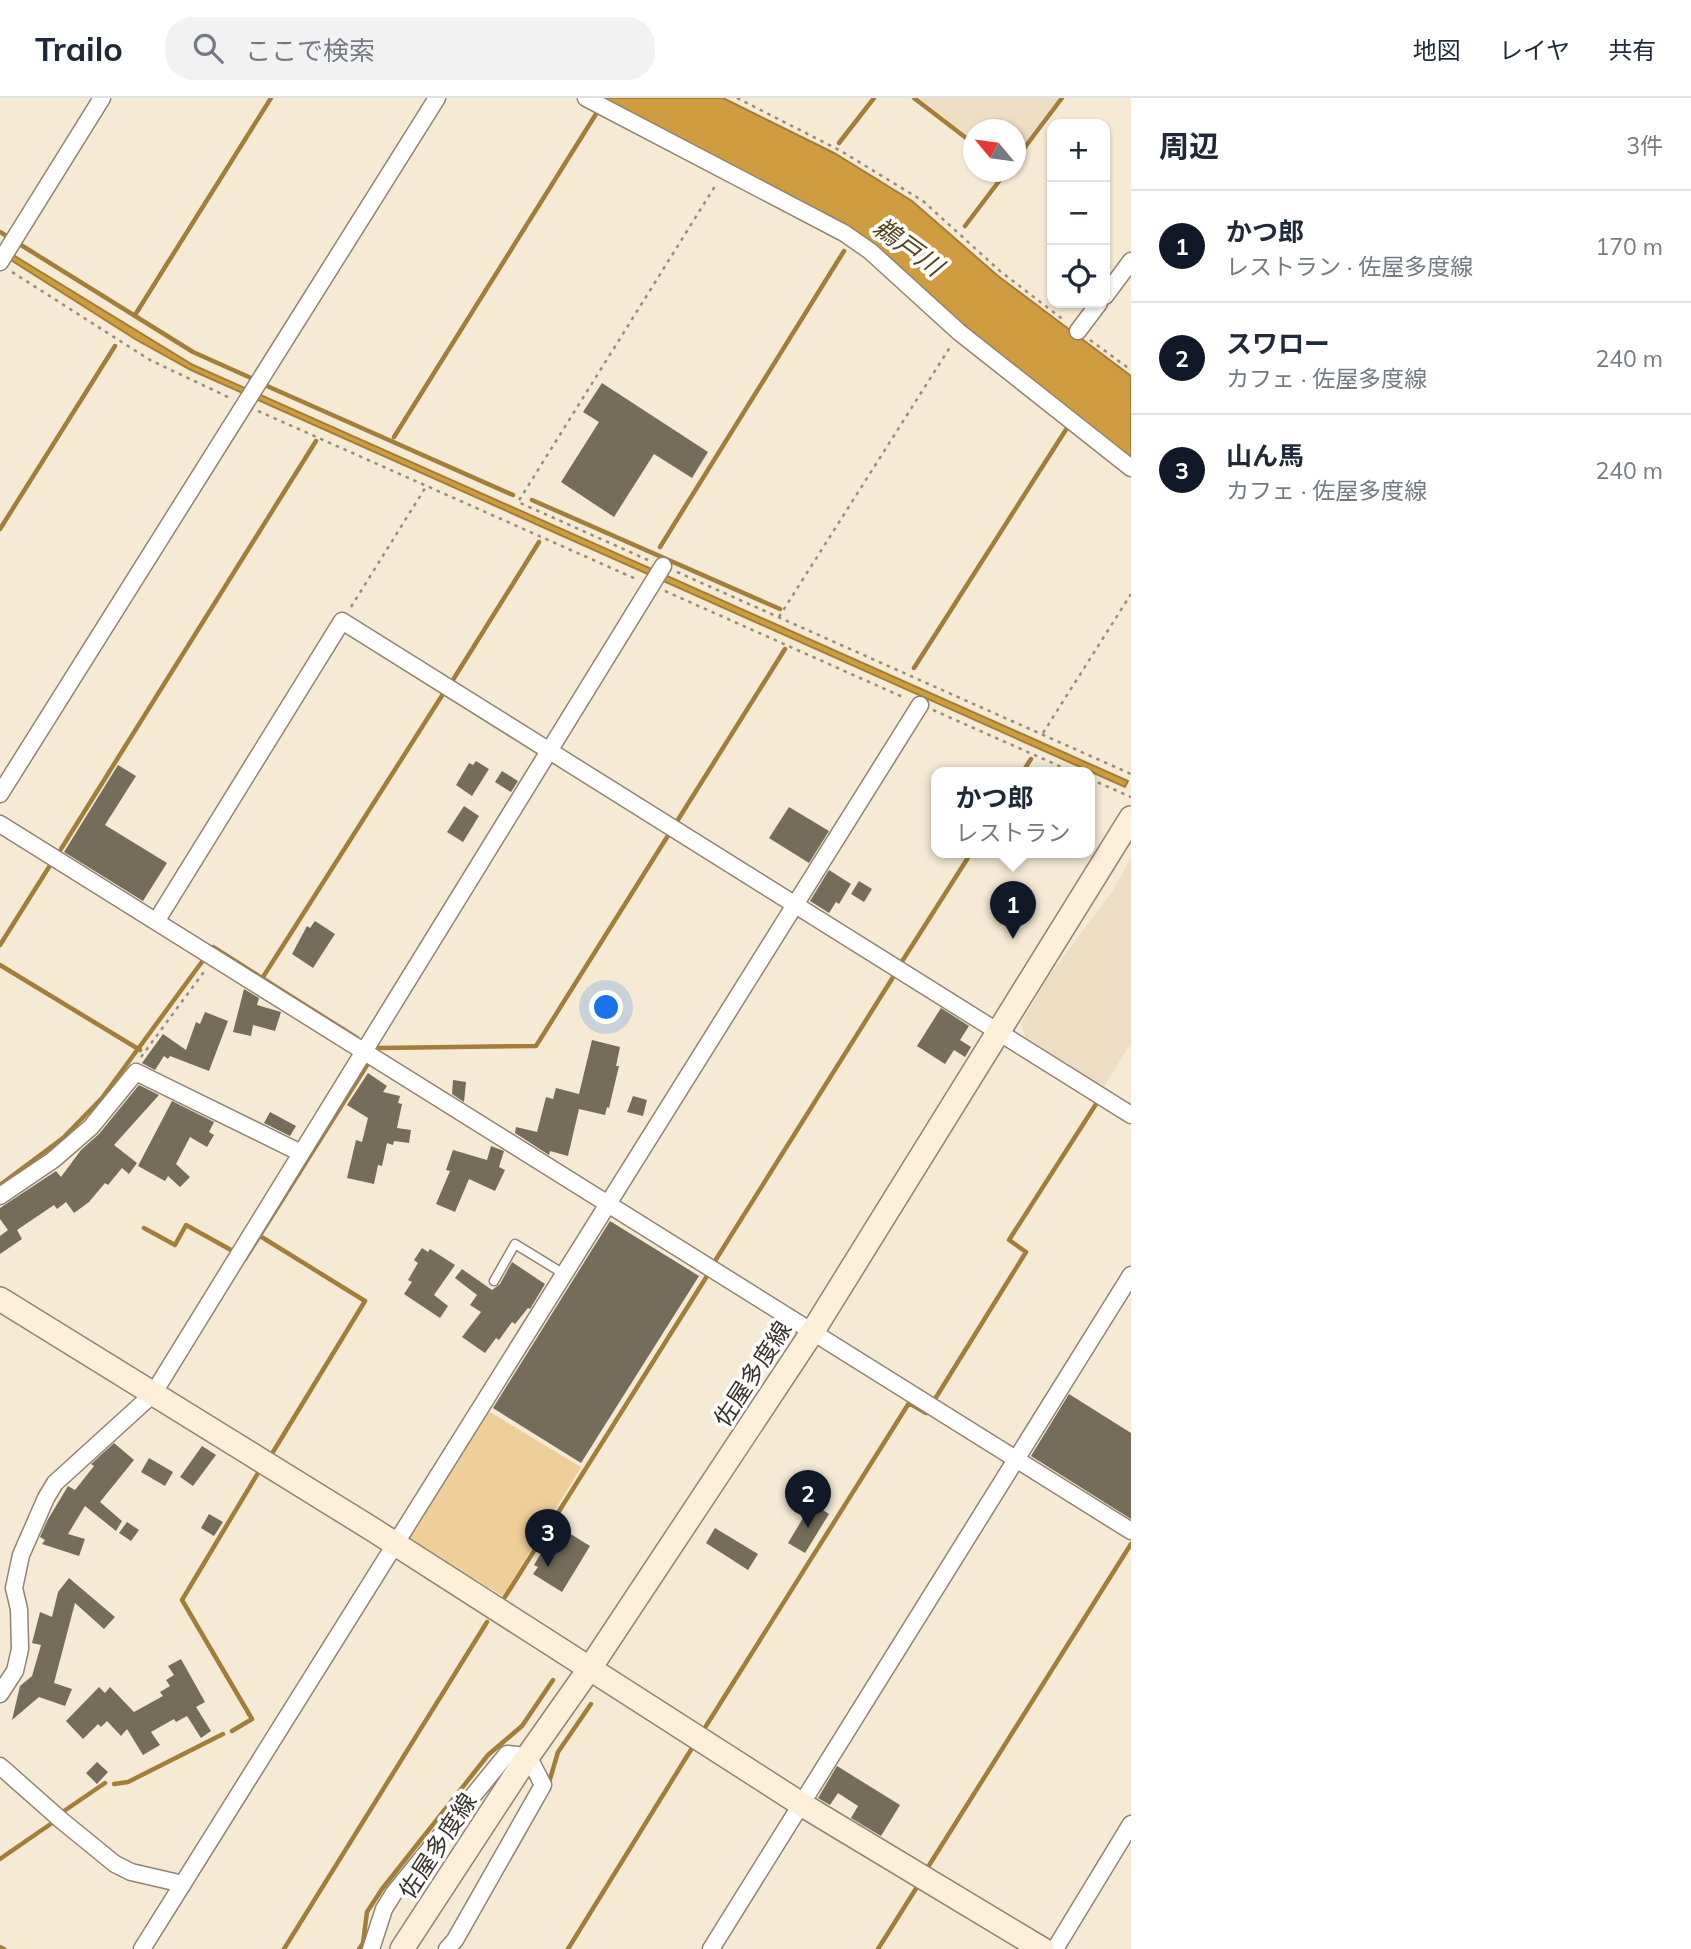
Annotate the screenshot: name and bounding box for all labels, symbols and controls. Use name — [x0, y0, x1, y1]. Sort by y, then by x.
search box — [165, 17, 655, 80]
text: Trailo — [35, 28, 123, 69]
icon: search — [189, 29, 227, 67]
text: ここで検索 — [245, 34, 375, 67]
text: 地図 — [1413, 35, 1461, 65]
text: レイヤ — [1499, 35, 1570, 65]
text: 共有 — [1608, 35, 1656, 65]
north arrow — [963, 119, 1026, 182]
map controls — [1047, 119, 1110, 308]
button: + — [1047, 119, 1110, 182]
text: 周辺 — [1159, 127, 1219, 165]
text: 3件 — [1626, 131, 1663, 160]
button: − — [1047, 182, 1110, 245]
water label: 鵜戸川 — [867, 210, 952, 285]
text: かつ郎 — [1226, 215, 1304, 248]
text: 1 — [1175, 232, 1189, 261]
text: 170 m — [1595, 232, 1663, 261]
button: locate — [1047, 245, 1110, 308]
text: レストラン · 佐屋多度線 — [1226, 252, 1473, 281]
text: スワロー — [1226, 327, 1330, 360]
text: 2 — [1175, 344, 1189, 373]
text: 240 m — [1595, 344, 1663, 373]
text: カフェ · 佐屋多度線 — [1226, 364, 1427, 393]
text: 山ん馬 — [1226, 439, 1304, 472]
text: 3 — [1175, 456, 1189, 485]
text: 240 m — [1595, 456, 1663, 485]
text: カフェ · 佐屋多度線 — [1226, 476, 1427, 505]
popup — [931, 767, 1095, 858]
text: かつ郎 — [956, 781, 1034, 814]
text: レストラン — [956, 818, 1071, 847]
pin: 1 — [990, 881, 1036, 939]
your location — [589, 990, 623, 1024]
street label: 佐屋多度線 — [707, 1315, 797, 1432]
pin: 2 — [785, 1470, 831, 1528]
pin: 3 — [525, 1509, 571, 1567]
street label: 佐屋多度線 — [392, 1787, 482, 1904]

